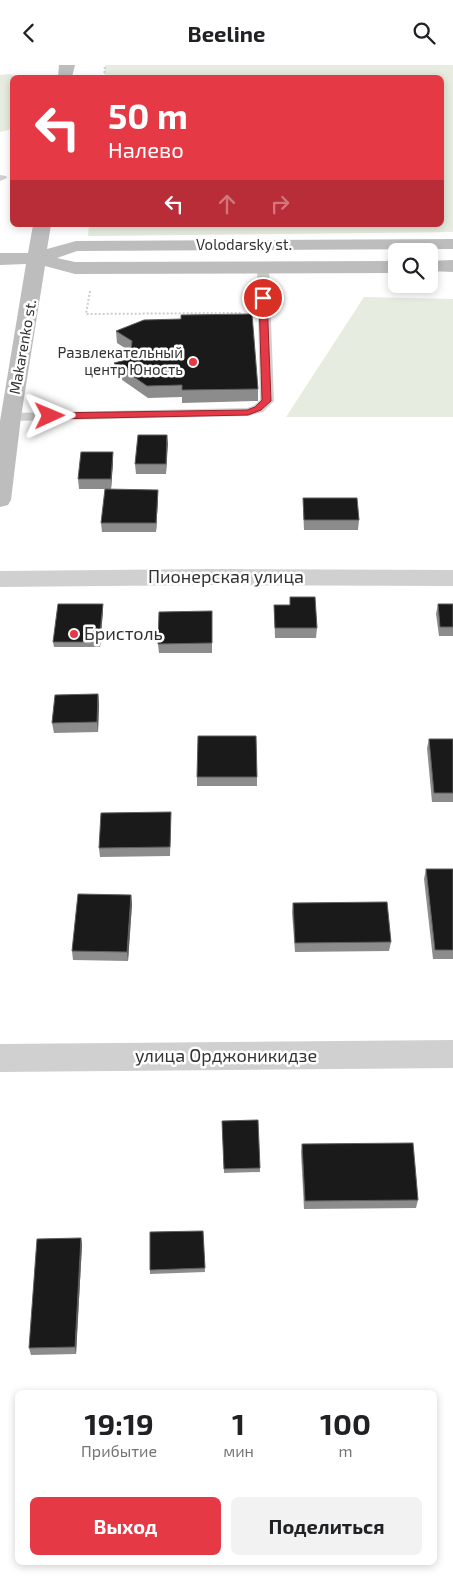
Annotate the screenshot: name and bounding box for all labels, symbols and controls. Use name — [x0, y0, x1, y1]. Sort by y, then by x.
icon: back — [15, 19, 43, 47]
icon: search — [410, 19, 438, 47]
text: Beeline — [188, 20, 265, 46]
text: 50 m — [108, 94, 188, 136]
icon: left — [25, 95, 90, 160]
text: Налево — [108, 136, 184, 162]
icon: left — [160, 190, 188, 218]
icon: ahead — [213, 190, 241, 218]
icon: right — [266, 190, 294, 218]
street label: Volodarsky st. — [196, 235, 292, 253]
map controls — [388, 243, 438, 293]
button: search — [388, 243, 438, 293]
pin — [242, 277, 284, 319]
icon: arrive — [249, 284, 277, 312]
street label: Makarenko st. — [5, 298, 39, 396]
place label: Развлекательный центр Юность — [57, 343, 183, 378]
marker: Развлекательный центр Юность — [187, 356, 199, 368]
position arrow — [23, 389, 75, 441]
street label: Пионерская улица — [148, 565, 304, 587]
place label: Бристоль — [84, 622, 163, 644]
marker: Бристоль — [68, 628, 80, 640]
street label: улица Орджоникидзе — [135, 1044, 317, 1066]
text: 19:19 — [85, 1405, 154, 1441]
text: 1 — [232, 1405, 245, 1441]
text: 100 — [320, 1405, 371, 1441]
text: Прибытие — [81, 1441, 157, 1460]
text: мин — [223, 1441, 254, 1460]
text: m — [338, 1441, 352, 1460]
button: Выход — [30, 1497, 221, 1555]
button: Поделиться — [231, 1497, 422, 1555]

